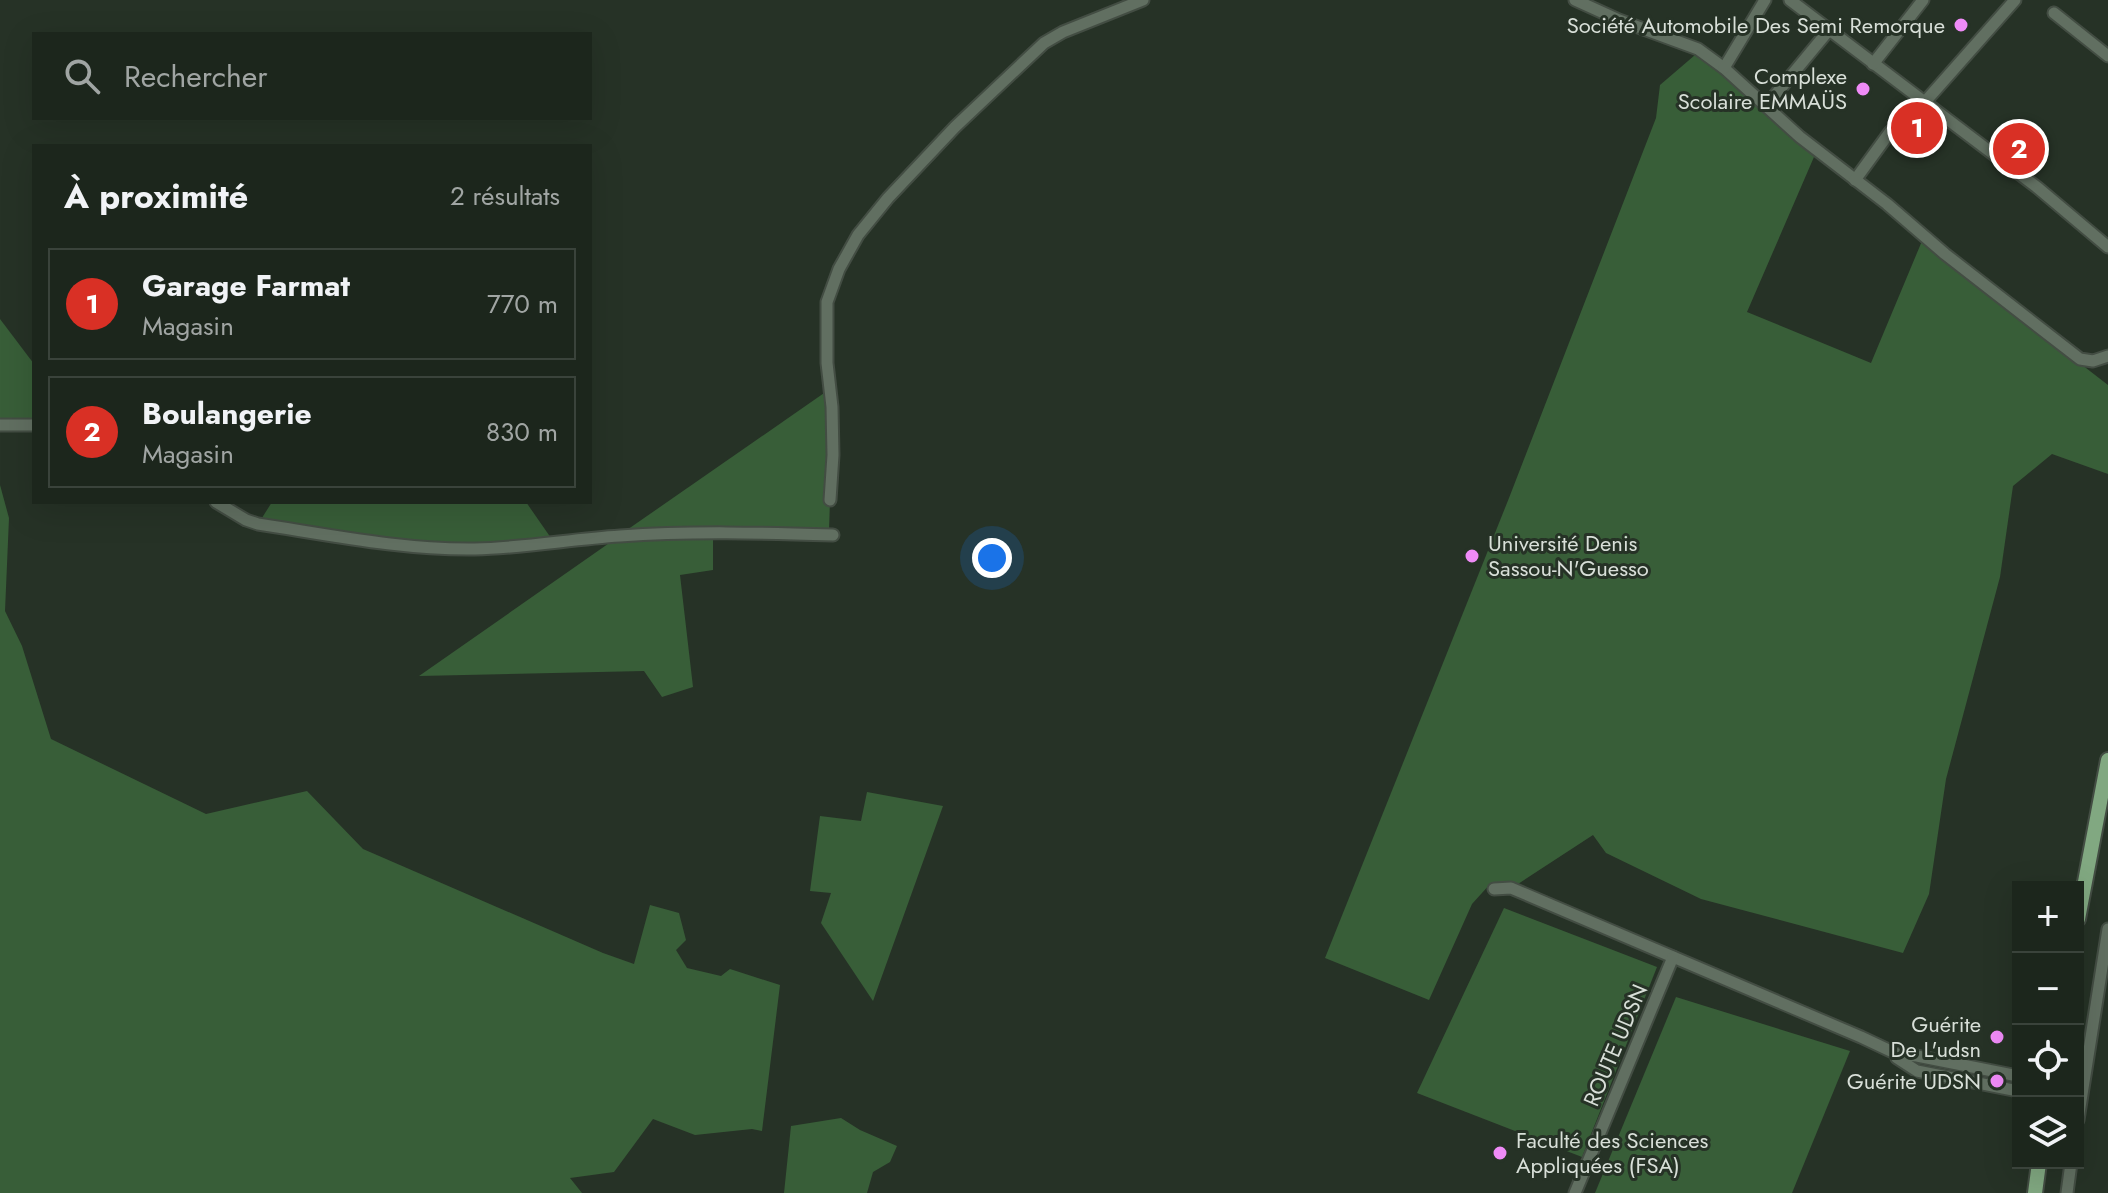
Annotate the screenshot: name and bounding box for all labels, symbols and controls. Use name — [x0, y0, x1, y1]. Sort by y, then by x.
place label: Société Automobile Des Semi Remorque — [1567, 9, 1945, 41]
marker: Société Automobile Des Semi Remorque — [1952, 16, 1970, 34]
search box — [32, 32, 592, 120]
icon: search — [60, 54, 104, 98]
text: Rechercher — [124, 55, 267, 98]
place label: Complexe Scolaire EMMAÜS — [1678, 60, 1847, 117]
marker: Complexe Scolaire EMMAÜS — [1854, 80, 1872, 98]
pin: 1 — [1891, 98, 1943, 158]
pin: 2 — [1993, 119, 2045, 179]
text: À proximité — [64, 172, 248, 221]
text: 2 résultats — [450, 177, 560, 215]
text: Garage Farmat — [142, 264, 350, 307]
text: 1 — [85, 285, 99, 323]
text: 770 m — [487, 285, 558, 323]
text: Magasin — [142, 307, 234, 345]
text: Boulangerie — [142, 392, 312, 435]
text: 2 — [83, 413, 101, 451]
text: 830 m — [486, 413, 558, 451]
text: Magasin — [142, 435, 234, 473]
place label: Université Denis Sassou-N'Guesso — [1488, 527, 1649, 584]
your location — [972, 538, 1012, 578]
marker: Université Denis Sassou-N'Guesso — [1463, 547, 1481, 565]
map controls — [2012, 881, 2084, 1169]
button: + — [2012, 881, 2084, 953]
button: − — [2012, 953, 2084, 1025]
street label: ROUTE UDSN — [1575, 979, 1655, 1111]
place label: Guérite De L'udsn — [1891, 1008, 1981, 1065]
button: locate — [2012, 1025, 2084, 1097]
marker: Guérite De L'udsn — [1988, 1028, 2006, 1046]
place label: Guérite UDSN — [1847, 1065, 1981, 1097]
marker: Guérite UDSN — [1988, 1072, 2006, 1090]
button: layers — [2012, 1097, 2084, 1169]
place label: Faculté des Sciences Appliquées (FSA) — [1516, 1124, 1709, 1181]
marker: Faculté des Sciences Appliquées (FSA) — [1491, 1144, 1509, 1162]

